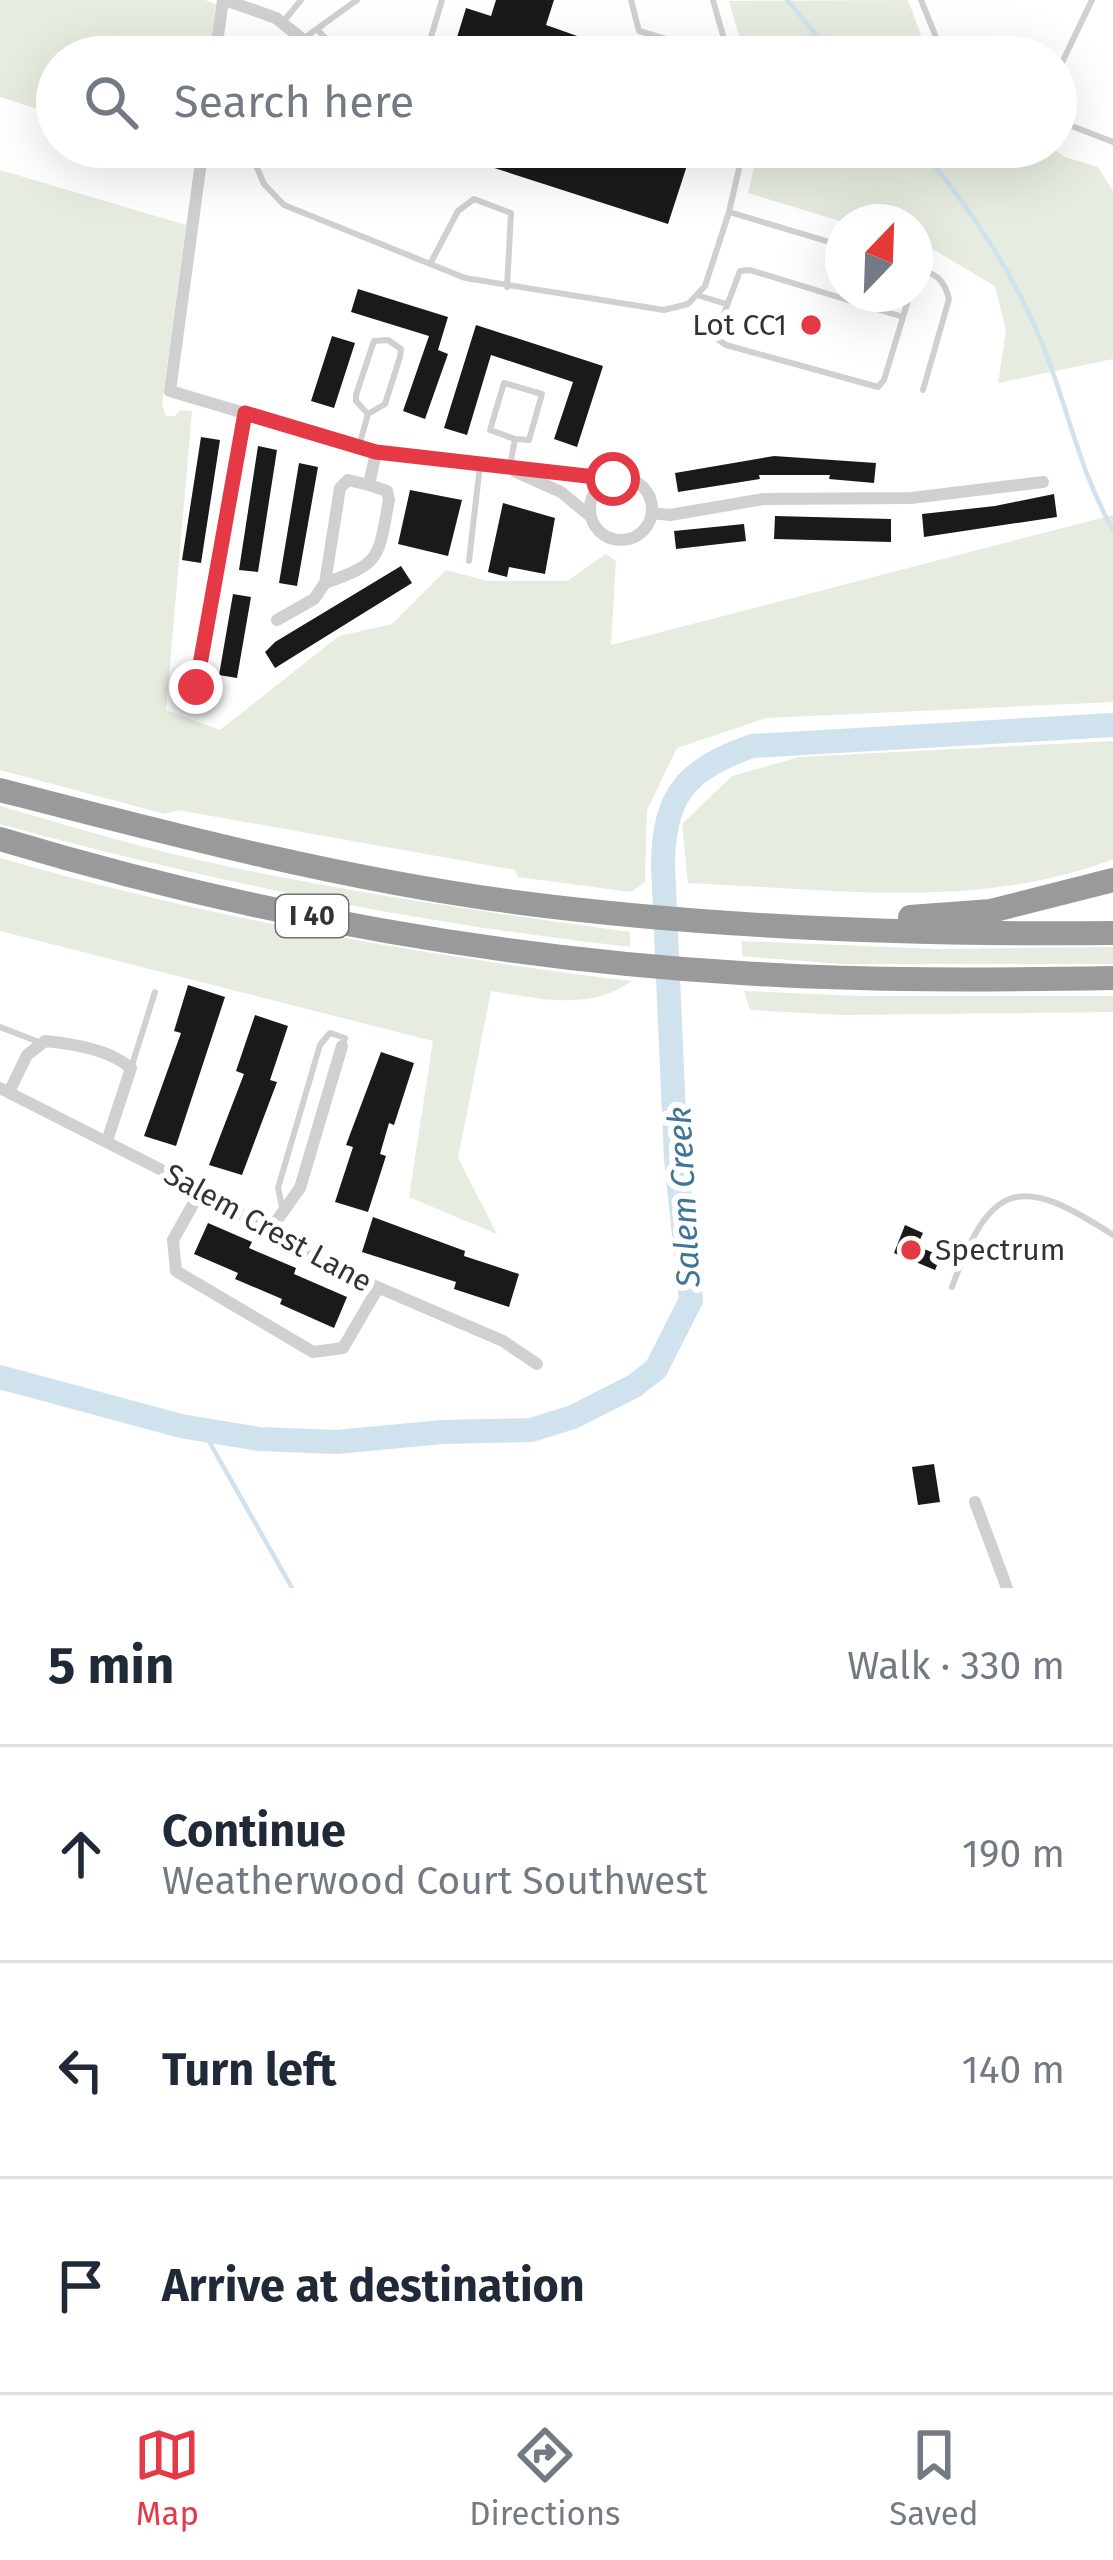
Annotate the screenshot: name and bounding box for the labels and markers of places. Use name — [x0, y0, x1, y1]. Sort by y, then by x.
place label: Lot CC1 — [692, 307, 787, 343]
marker: Lot CC1 — [798, 312, 824, 338]
place label: Spectrum — [935, 1232, 1065, 1268]
marker: Spectrum — [898, 1237, 924, 1263]

